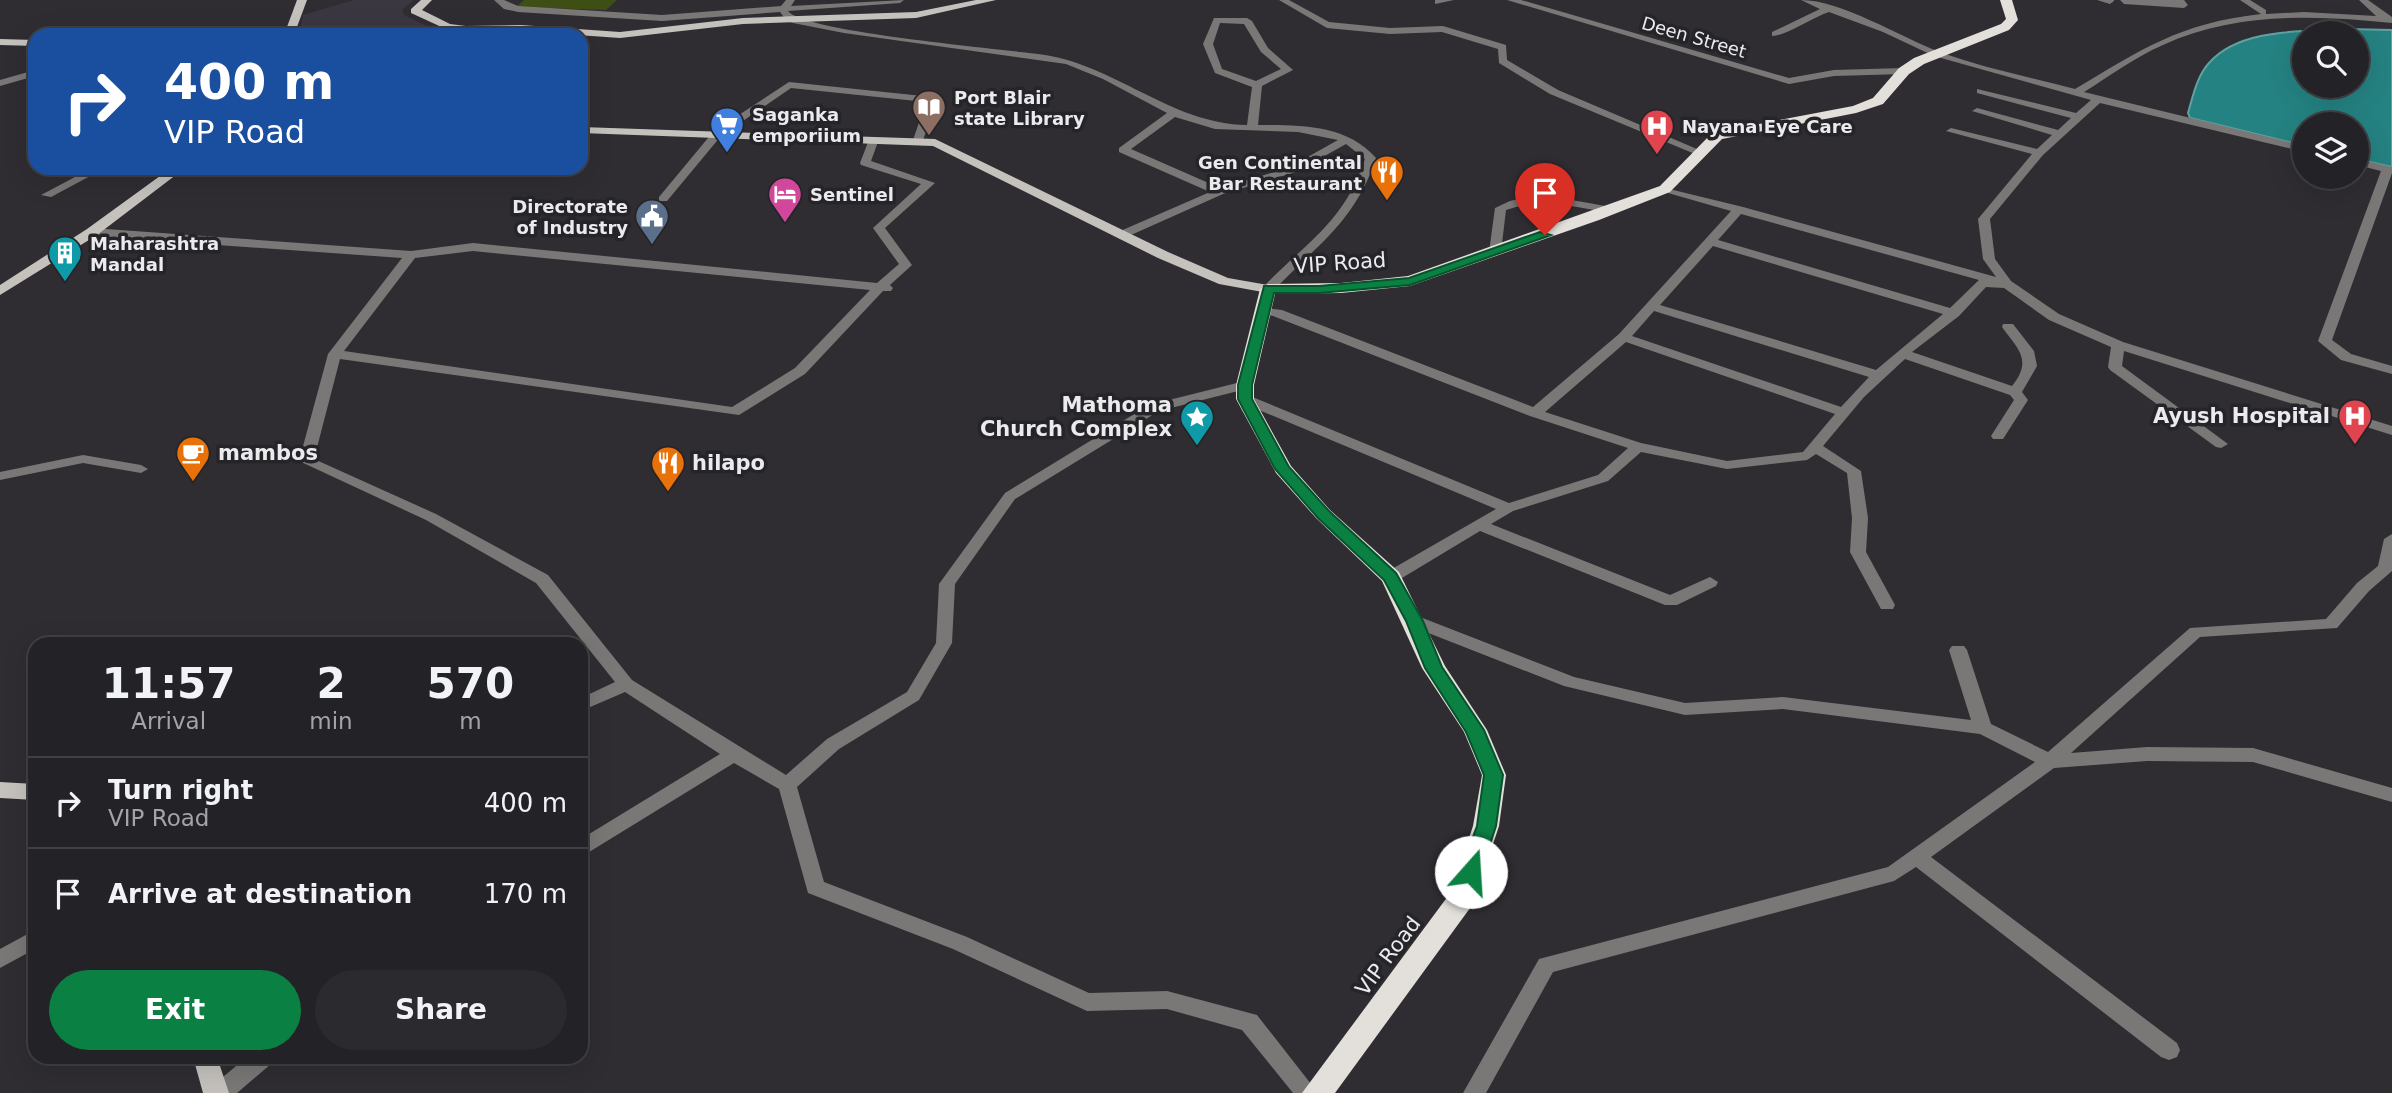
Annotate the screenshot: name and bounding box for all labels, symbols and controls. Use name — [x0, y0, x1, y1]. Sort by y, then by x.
street label: Deen Street — [1639, 12, 1749, 62]
map controls — [2292, 21, 2369, 189]
button: search — [2292, 21, 2369, 98]
text: 400 m — [164, 54, 334, 111]
icon: right — [49, 56, 140, 147]
place label: Port Blair state Library — [954, 87, 1085, 129]
library icon: Port Blair state Library — [910, 88, 948, 137]
place label: Saganka emporiium — [752, 104, 861, 146]
supermarket icon: Saganka emporiium — [708, 105, 746, 154]
hospital icon: Nayana Eye Care — [1638, 107, 1676, 156]
button: layers — [2292, 112, 2369, 189]
text: VIP Road — [164, 113, 305, 151]
place label: Nayana Eye Care — [1682, 116, 1853, 137]
place label: Gen Continental Bar Restaurant — [1198, 152, 1362, 194]
restaurant icon: Gen Continental Bar Restaurant — [1368, 153, 1406, 202]
pin — [1515, 163, 1575, 235]
icon: arrive — [1526, 174, 1564, 212]
hotel icon: Sentinel — [766, 175, 804, 224]
place label: Sentinel — [810, 184, 894, 205]
place label: Directorate of Industry — [512, 196, 628, 238]
public building icon: Directorate of Industry — [633, 197, 671, 246]
place label: Maharashtra Mandal — [90, 233, 219, 275]
building icon: Maharashtra Mandal — [46, 234, 84, 283]
street label: VIP Road — [1293, 248, 1387, 278]
place label: Mathoma Church Complex — [980, 393, 1172, 441]
hospital icon: Ayush Hospital — [2336, 397, 2374, 446]
place icon: Mathoma Church Complex — [1178, 398, 1216, 447]
place label: Ayush Hospital — [2153, 404, 2330, 428]
cafe icon: mambos — [174, 434, 212, 483]
place label: mambos — [218, 441, 318, 465]
restaurant icon: hilapo — [649, 444, 687, 493]
place label: hilapo — [692, 451, 765, 475]
text: 11:57 — [102, 659, 236, 708]
text: 2 — [316, 659, 346, 708]
text: 570 — [427, 659, 514, 708]
text: Arrival — [131, 708, 206, 734]
text: min — [309, 708, 353, 734]
text: m — [459, 708, 482, 734]
text: Turn right — [108, 775, 253, 805]
icon: right — [49, 784, 87, 822]
text: 400 m — [484, 788, 567, 818]
text: VIP Road — [108, 805, 209, 831]
position arrow — [1434, 835, 1508, 909]
icon: arrive — [49, 875, 87, 913]
text: Arrive at destination — [108, 879, 412, 909]
text: 170 m — [484, 879, 567, 909]
street label: VIP Road — [1351, 912, 1425, 1000]
button: Exit — [49, 970, 301, 1050]
button: Share — [315, 970, 567, 1050]

